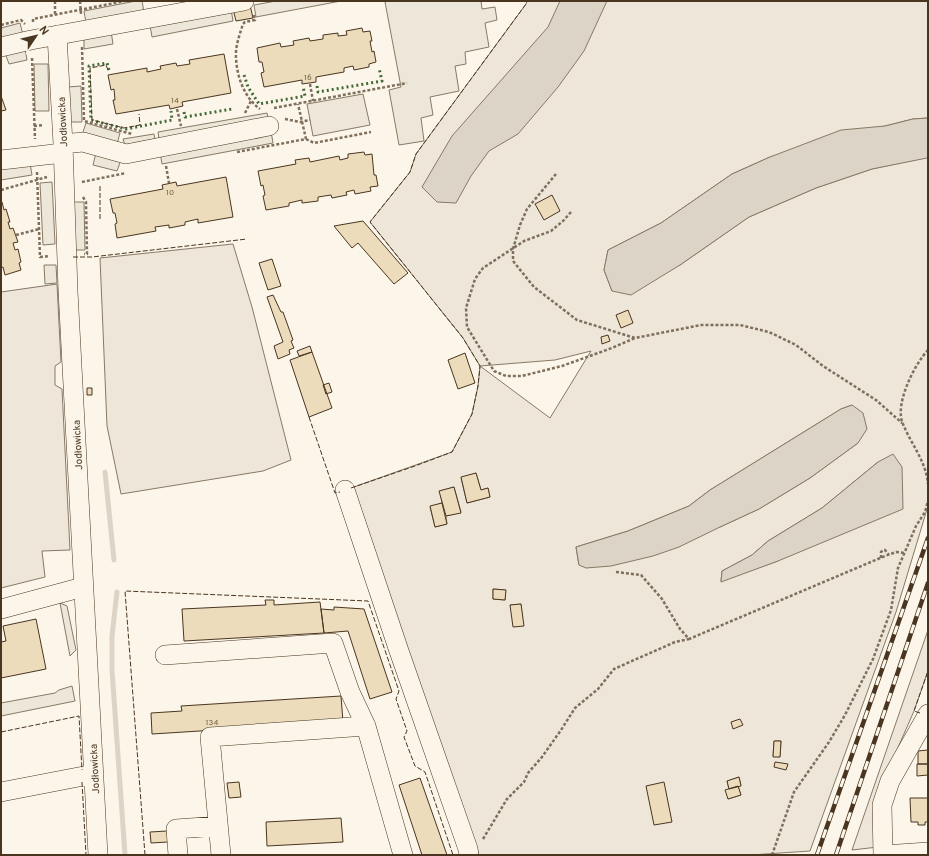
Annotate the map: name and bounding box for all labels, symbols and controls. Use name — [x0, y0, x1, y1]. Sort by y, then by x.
north arrow — [16, 16, 56, 56]
text: N — [35, 24, 51, 38]
house number: 16 — [304, 73, 312, 83]
house number: 14 — [171, 96, 179, 106]
street label: Jodłowicka — [56, 97, 71, 147]
house number: 10 — [166, 188, 174, 198]
street label: Jodłowicka — [71, 420, 86, 470]
house number: 134 — [206, 718, 218, 728]
street label: Jodłowicka — [88, 744, 103, 794]

